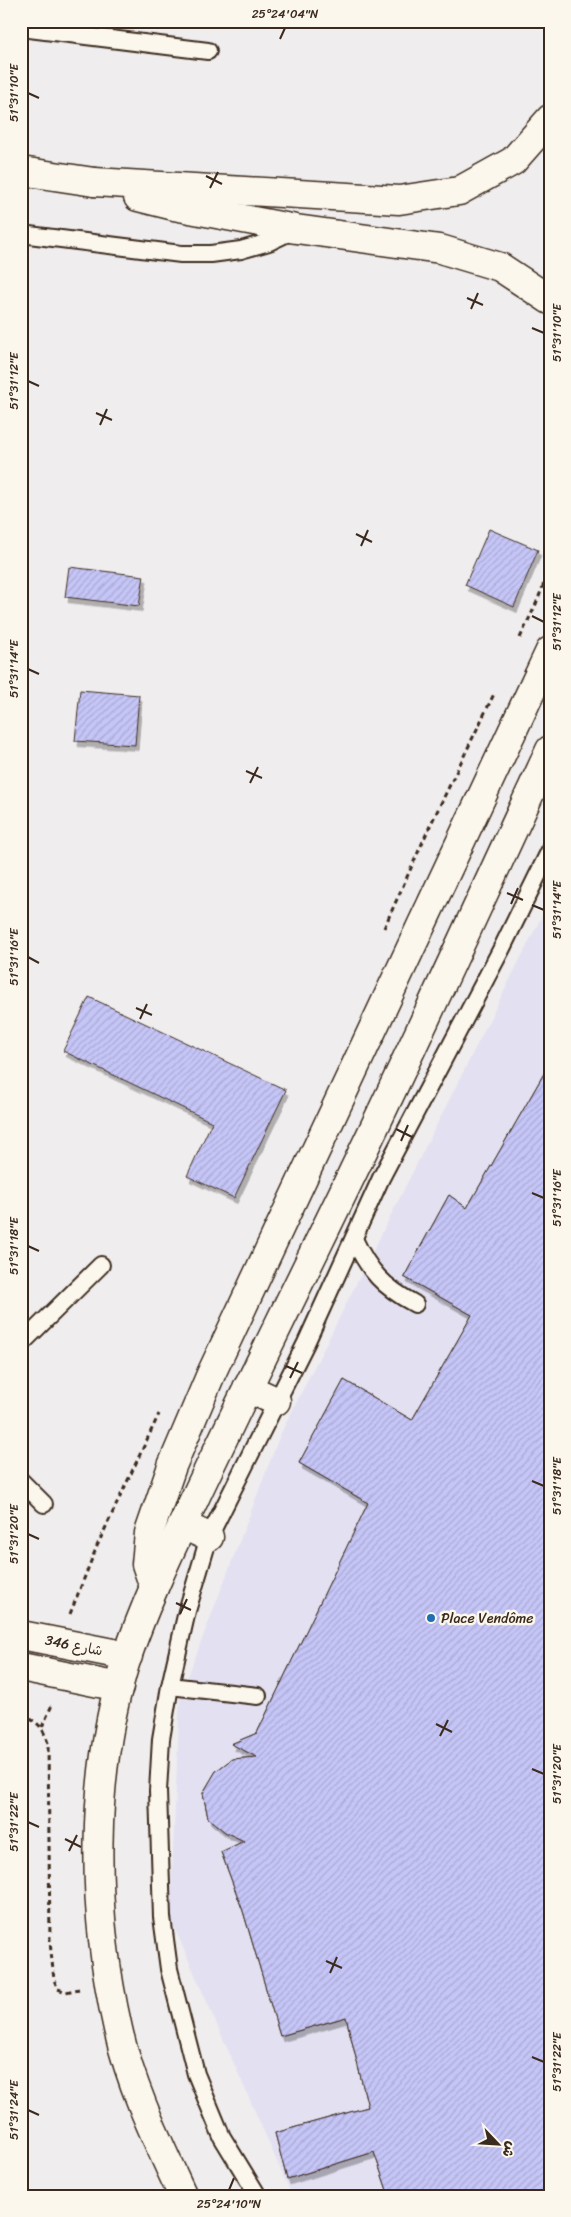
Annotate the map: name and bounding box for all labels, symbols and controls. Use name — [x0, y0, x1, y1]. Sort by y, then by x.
text: 25°24'04"N — [252, 3, 319, 25]
text: 51°31'10"E — [3, 63, 25, 122]
text: 51°31'10"E — [546, 303, 568, 362]
text: 51°31'12"E — [3, 351, 25, 410]
text: 51°31'12"E — [546, 592, 568, 651]
text: 51°31'14"E — [3, 639, 25, 698]
text: 51°31'14"E — [546, 880, 568, 939]
text: 51°31'16"E — [3, 927, 25, 986]
text: 51°31'16"E — [546, 1168, 568, 1227]
text: 51°31'18"E — [3, 1216, 25, 1275]
text: 51°31'18"E — [546, 1456, 568, 1515]
text: 51°31'20"E — [3, 1503, 25, 1564]
place label: Place Vendôme — [441, 1606, 533, 1631]
marker: Place Vendôme — [425, 1612, 437, 1624]
street label: شارع 346 — [43, 1628, 105, 1663]
text: 51°31'20"E — [546, 1743, 568, 1804]
text: 51°31'22"E — [3, 1791, 25, 1852]
text: 51°31'22"E — [546, 2031, 568, 2092]
text: 51°31'24"E — [3, 2079, 25, 2140]
north arrow — [474, 2120, 524, 2170]
text: ش — [495, 2137, 524, 2162]
text: 25°24'10"N — [197, 2193, 262, 2215]

